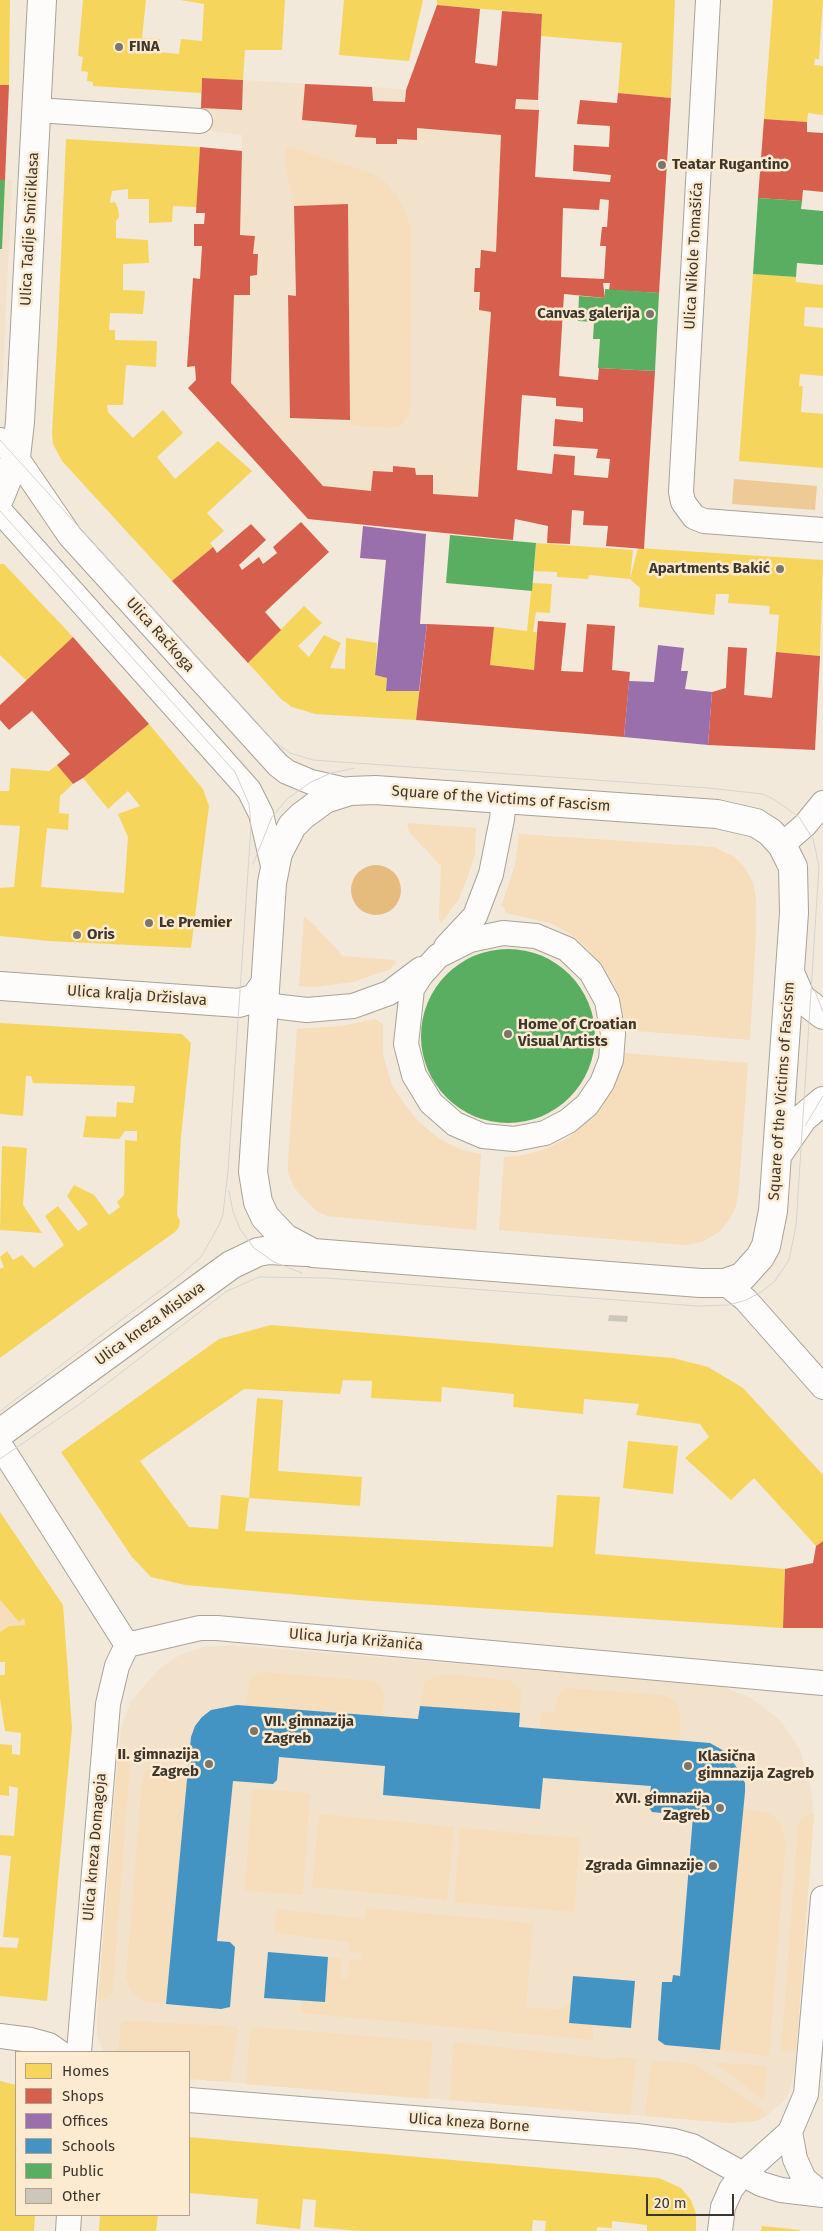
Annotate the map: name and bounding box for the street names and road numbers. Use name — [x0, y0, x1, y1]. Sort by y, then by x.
street label: Ulica Tadije Smičiklasa — [17, 152, 43, 306]
street label: Ulica Nikole Tomašića — [681, 182, 707, 330]
street label: Ulica Račkoga — [122, 594, 198, 676]
street label: Square of the Victims of Fascism — [391, 782, 611, 816]
street label: Square of the Victims of Fascism — [765, 981, 799, 1201]
street label: Ulica kralja Držislava — [67, 982, 207, 1010]
street label: Ulica kneza Mislava — [92, 1278, 208, 1370]
street label: Ulica Jurja Križanića — [288, 1625, 424, 1655]
street label: Ulica kneza Domagoja — [80, 1772, 110, 1922]
street label: Ulica kneza Borne — [408, 2110, 530, 2136]

